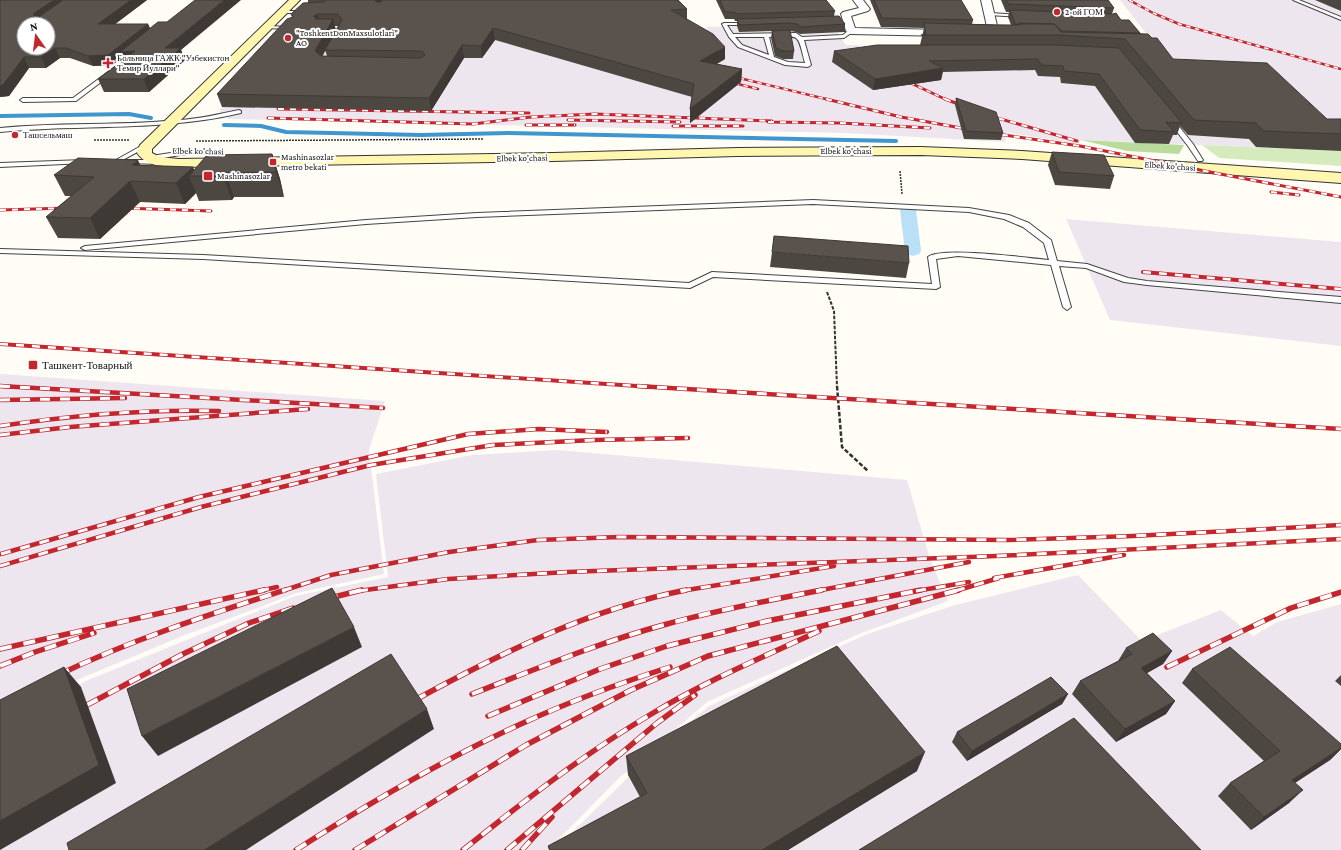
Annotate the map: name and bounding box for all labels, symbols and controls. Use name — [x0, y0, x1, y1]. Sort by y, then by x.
marker: 2-ой ГОМ — [1052, 7, 1062, 17]
place label: 2-ой ГОМ — [1065, 7, 1103, 17]
north arrow — [16, 16, 56, 56]
text: N — [28, 19, 39, 33]
place label: "ToshkentDonMaxsulotlari" AO — [296, 28, 398, 48]
marker: "ToshkentDonMaxsulotlari" AO — [283, 33, 293, 43]
place label: Больница ГАЖК "Узбекистон Темир Йуллари" — [117, 53, 230, 73]
marker: Больница ГАЖК "Узбекистон Темир Йуллари" — [102, 57, 114, 69]
marker: Ташсельмаш — [10, 130, 20, 140]
place label: Ташсельмаш — [23, 130, 73, 140]
street label: Elbek ko'chasi — [172, 146, 224, 156]
street label: Elbek ko'chasi — [820, 146, 872, 156]
place label: Mashinasozlar metro bekati — [281, 152, 335, 172]
street label: Elbek ko'chasi — [496, 153, 548, 163]
marker: Mashinasozlar metro bekati — [268, 157, 278, 167]
street label: Elbek ko'chasi — [1144, 159, 1197, 173]
marker: Mashinasozlar — [202, 170, 214, 182]
place label: Mashinasozlar — [217, 171, 271, 181]
marker: Ташкент-Товарный — [27, 359, 39, 371]
place label: Ташкент-Товарный — [42, 359, 133, 371]

